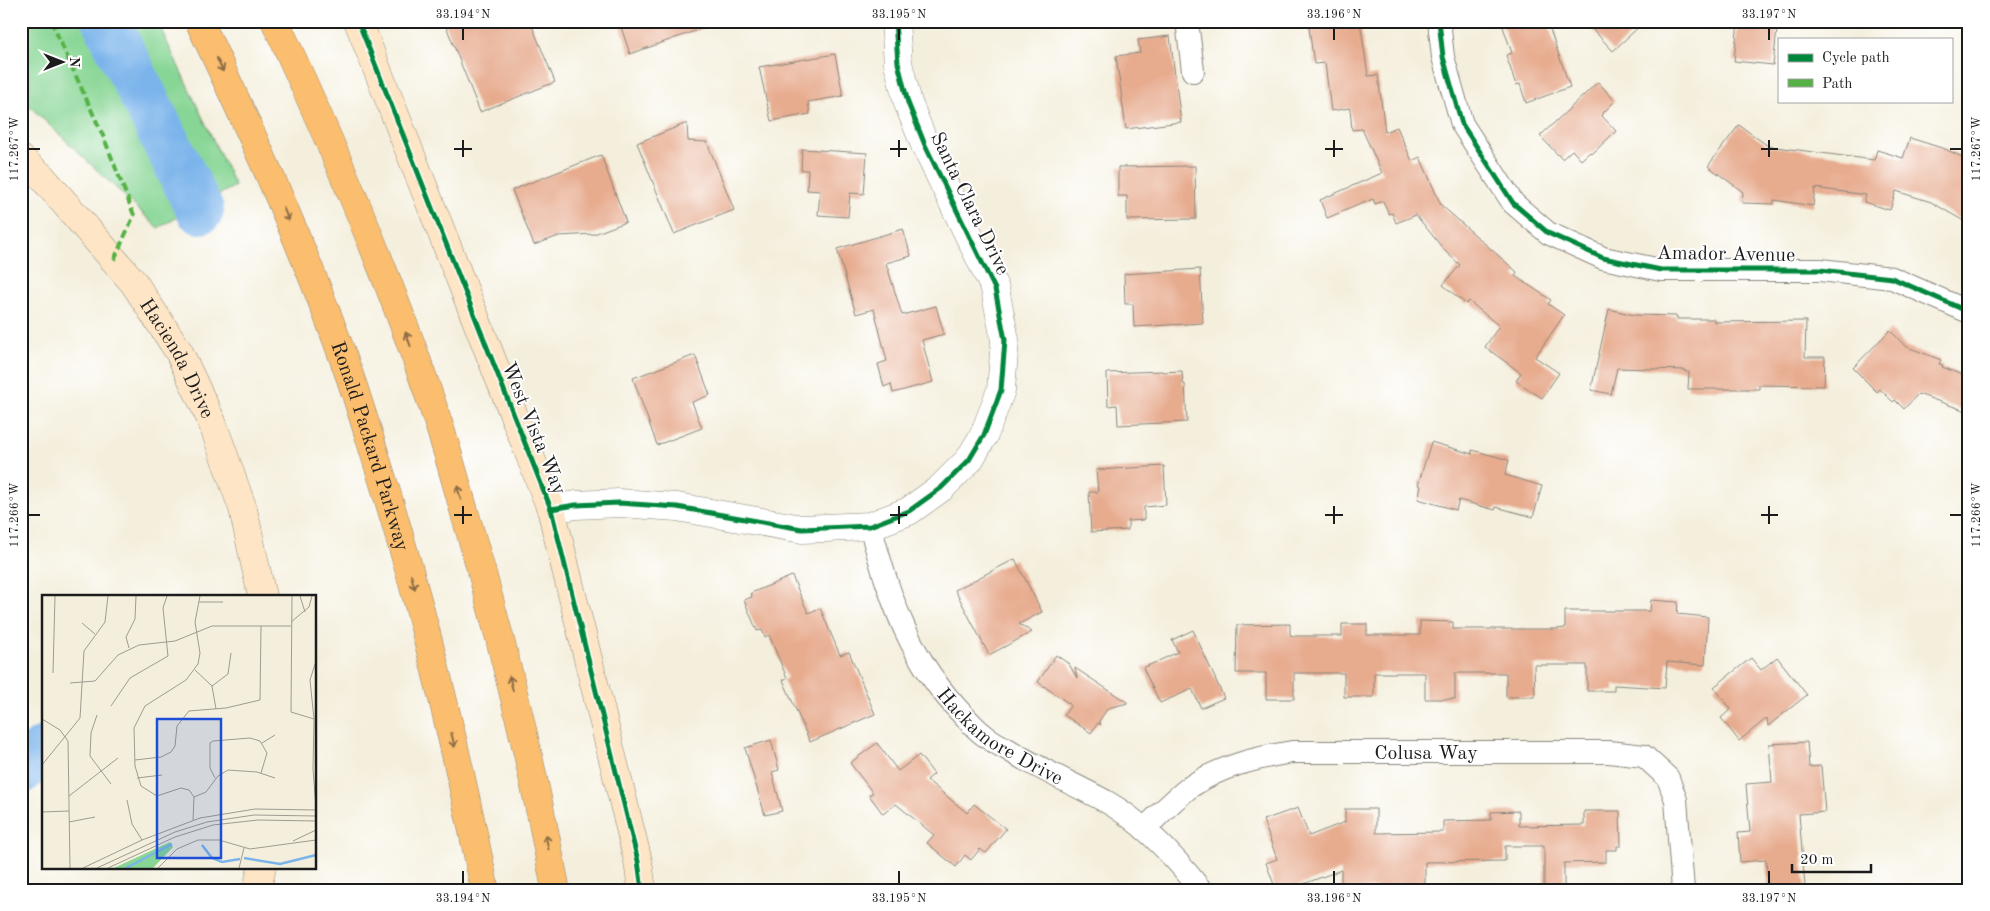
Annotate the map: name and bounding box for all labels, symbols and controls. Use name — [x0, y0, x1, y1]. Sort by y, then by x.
text: 33.195°N — [872, 8, 926, 21]
text: 33.194°N — [436, 9, 490, 21]
text: 33.196°N — [1307, 9, 1361, 21]
text: 33.197°N — [1742, 9, 1796, 21]
north arrow — [38, 38, 88, 88]
legend — [1778, 38, 1952, 102]
text: Cycle path — [1822, 51, 1890, 66]
text: N — [67, 57, 81, 68]
one-way arrow — [216, 57, 225, 72]
text: Path — [1822, 77, 1852, 92]
text: 117.267°W — [9, 116, 21, 181]
text: 117.267°W — [1971, 116, 1983, 181]
street label: Santa Clara Drive — [926, 129, 1012, 278]
one-way arrow — [281, 206, 291, 221]
street label: Amador Avenue — [1656, 244, 1795, 266]
street label: Hacienda Drive — [135, 295, 217, 422]
one-way arrow — [403, 331, 412, 347]
street label: Ronald Packard Parkway — [326, 339, 411, 554]
street label: West Vista Way — [497, 360, 569, 498]
text: 117.266°W — [9, 482, 21, 547]
text: 117.266°W — [1971, 482, 1983, 547]
one-way arrow — [453, 485, 463, 501]
one-way arrow — [409, 574, 418, 590]
inset map — [42, 595, 316, 868]
one-way arrow — [506, 676, 516, 692]
street label: Hackamore Drive — [932, 685, 1066, 790]
one-way arrow — [449, 731, 458, 747]
street label: Colusa Way — [1374, 744, 1478, 764]
one-way arrow — [541, 834, 551, 850]
scale bar — [1792, 841, 1871, 873]
text: 20 m — [1800, 853, 1834, 868]
text: 33.195°N — [872, 892, 926, 905]
text: 33.194°N — [436, 893, 490, 905]
text: 33.196°N — [1307, 893, 1361, 905]
text: 33.197°N — [1742, 893, 1796, 905]

